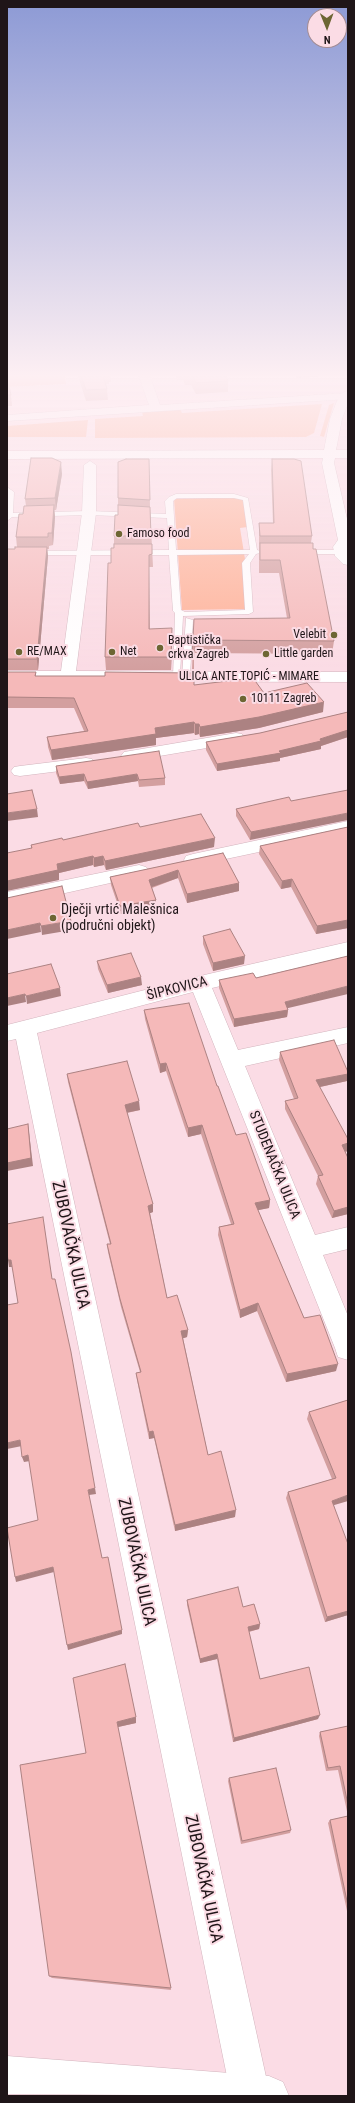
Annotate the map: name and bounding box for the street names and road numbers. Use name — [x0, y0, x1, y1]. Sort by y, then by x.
street label: ULICA ANTE TOPIĆ - MIMARE — [179, 670, 319, 684]
street label: ŠIPKOVICA — [145, 973, 209, 1005]
street label: STUDENAČKA ULICA — [245, 1109, 303, 1221]
street label: ZUBOVAČKA ULICA — [46, 1179, 94, 1311]
street label: ZUBOVAČKA ULICA — [112, 1496, 160, 1628]
street label: ZUBOVAČKA ULICA — [179, 1813, 227, 1945]

